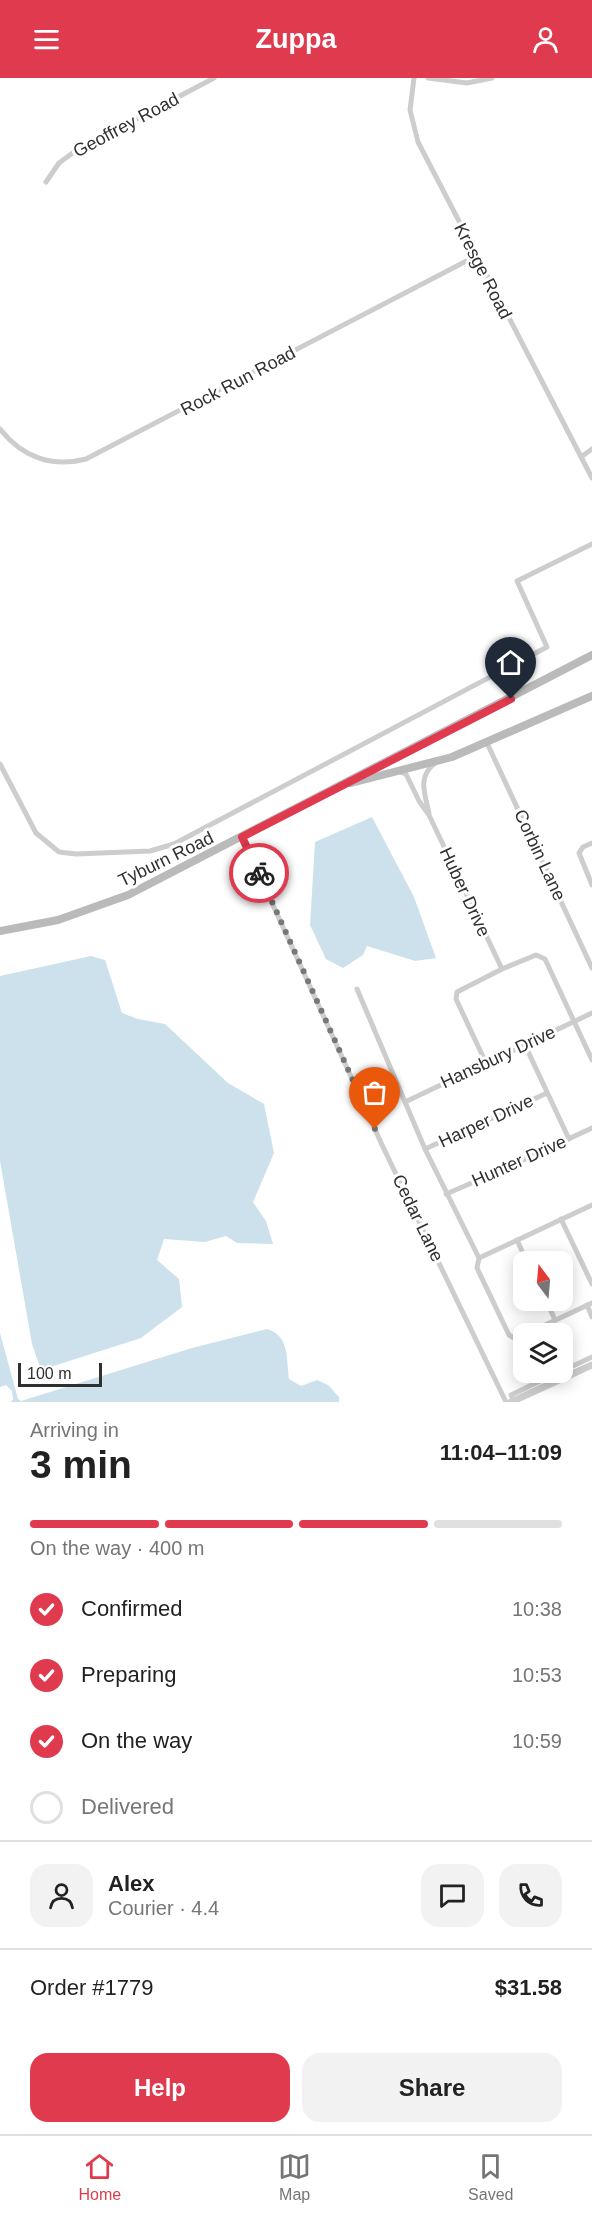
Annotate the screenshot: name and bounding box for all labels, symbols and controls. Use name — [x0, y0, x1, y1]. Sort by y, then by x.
icon: menu — [30, 23, 63, 56]
icon: person — [529, 23, 562, 56]
text: Zuppa — [256, 24, 337, 54]
street label: Geoffrey Road — [70, 89, 182, 161]
street label: Kresge Road — [450, 220, 516, 322]
street label: Rock Run Road — [177, 342, 299, 420]
pin — [485, 637, 536, 699]
icon: home — [494, 646, 527, 679]
street label: Corbin Lane — [510, 806, 570, 904]
street label: Tyburn Road — [115, 827, 217, 891]
courier — [229, 843, 289, 903]
street label: Huber Drive — [436, 844, 494, 940]
icon: bike — [243, 857, 276, 890]
street label: Hansbury Drive — [438, 1022, 558, 1092]
pin — [349, 1067, 400, 1129]
icon: bag — [358, 1076, 391, 1109]
street label: Harper Drive — [436, 1090, 536, 1152]
street label: Hunter Drive — [469, 1131, 569, 1191]
street label: Cedar Lane — [388, 1171, 448, 1265]
north arrow — [513, 1251, 573, 1311]
map controls — [513, 1251, 573, 1383]
button: layers — [513, 1323, 573, 1383]
scale bar — [18, 1360, 102, 1388]
text: 100 m — [27, 1365, 71, 1382]
text: Arriving in — [30, 1419, 119, 1441]
text: 11:04–11:09 — [440, 1440, 562, 1465]
text: 3 min — [30, 1443, 132, 1486]
text: On the way · 400 m — [30, 1537, 205, 1559]
icon: check — [30, 1593, 63, 1626]
text: Confirmed — [81, 1596, 182, 1621]
text: 10:38 — [512, 1598, 562, 1620]
icon: check — [30, 1659, 63, 1692]
text: Preparing — [81, 1662, 176, 1687]
text: 10:53 — [512, 1664, 562, 1686]
icon: check — [30, 1725, 63, 1758]
text: On the way — [81, 1728, 192, 1753]
text: 10:59 — [512, 1730, 562, 1752]
text: Delivered — [81, 1794, 174, 1819]
button: person — [30, 1864, 93, 1927]
button: chat — [421, 1864, 484, 1927]
button: phone — [499, 1864, 562, 1927]
text: Alex — [108, 1871, 154, 1896]
text: Courier · 4.4 — [108, 1897, 219, 1919]
text: Order #1779 — [30, 1975, 154, 2000]
text: $31.58 — [495, 1975, 562, 2000]
button: Help — [30, 2053, 290, 2122]
button: Share — [302, 2053, 562, 2122]
tab: Home — [78, 2150, 121, 2204]
tab: Map — [278, 2150, 311, 2204]
tab: Saved — [468, 2150, 513, 2204]

